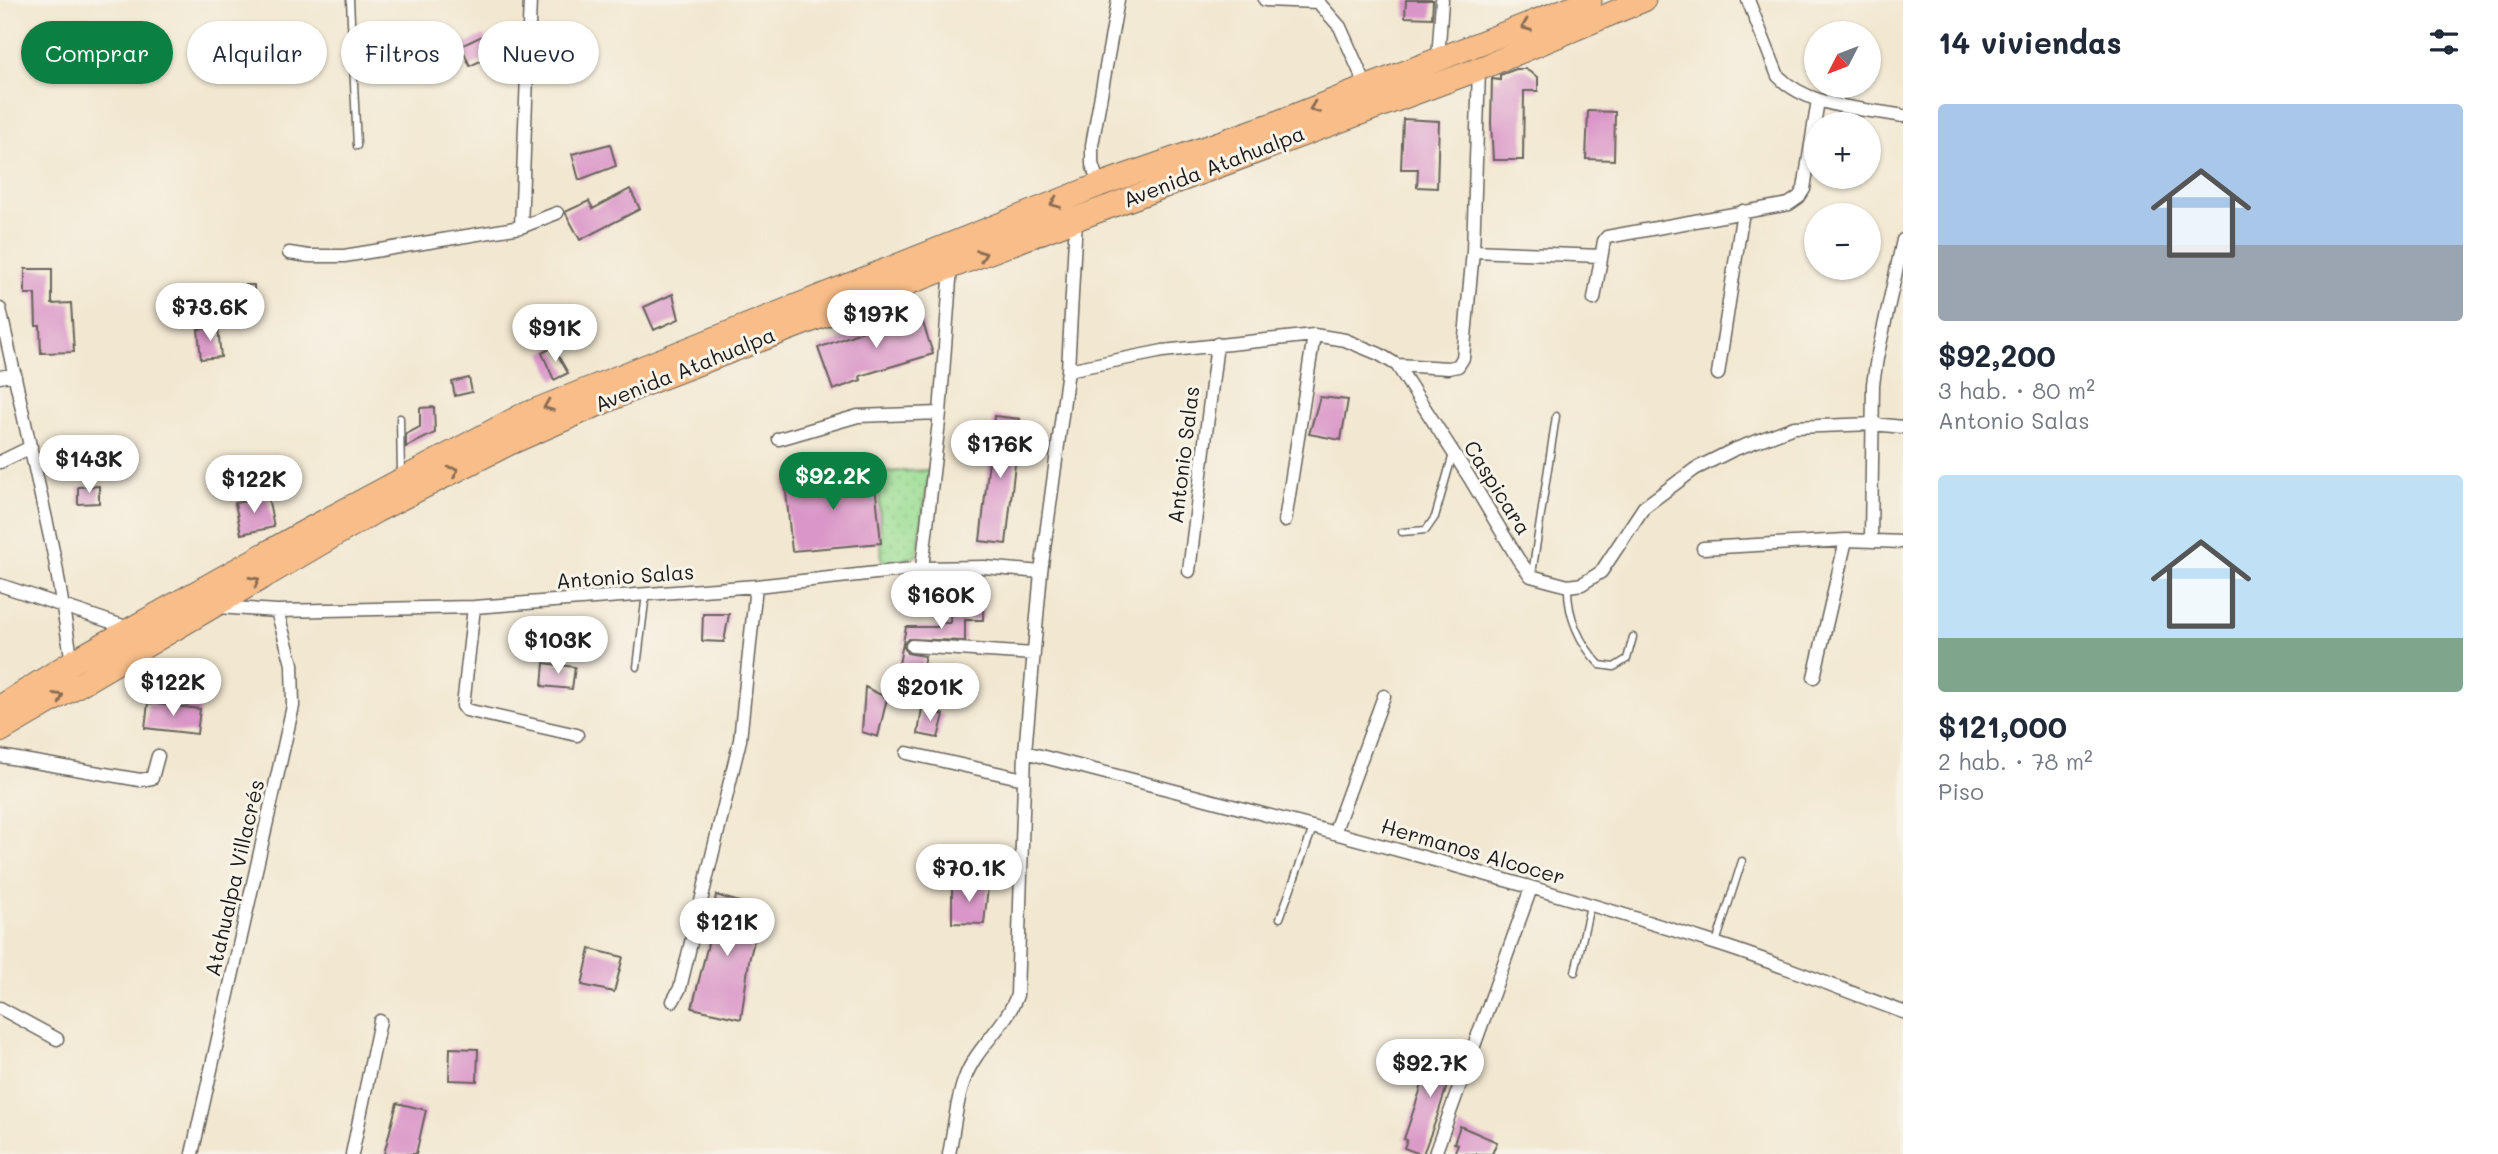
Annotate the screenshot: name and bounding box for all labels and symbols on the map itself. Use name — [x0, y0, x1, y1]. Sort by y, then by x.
one-way arrow — [1521, 17, 1533, 31]
north arrow — [1804, 21, 1881, 98]
one-way arrow — [1309, 100, 1321, 114]
street label: Avenida Atahualpa — [1119, 119, 1308, 213]
one-way arrow — [1049, 195, 1062, 209]
one-way arrow — [975, 249, 987, 263]
pin: $73.6K — [153, 284, 267, 343]
pin: $197K — [827, 290, 925, 350]
pin: $91K — [514, 304, 596, 364]
street label: Avenida Atahualpa — [590, 320, 779, 417]
street label: Antonio Salas — [1161, 384, 1204, 525]
one-way arrow — [542, 397, 554, 411]
pin: $176K — [951, 420, 1049, 480]
pin: $143K — [40, 435, 138, 495]
street label: Caspicara — [1459, 435, 1538, 540]
pin: $92.2K — [776, 452, 890, 512]
pin: $122K — [205, 456, 303, 515]
one-way arrow — [447, 466, 459, 480]
street label: Antonio Salas — [555, 557, 695, 594]
pin: $160K — [892, 572, 990, 631]
one-way arrow — [247, 576, 260, 589]
pin: $103K — [509, 616, 607, 676]
pin: $122K — [124, 658, 222, 718]
pin: $201K — [881, 664, 979, 723]
one-way arrow — [52, 692, 64, 705]
street label: Atahualpa Villacrés — [198, 777, 269, 979]
street label: Hermanos Alcocer — [1378, 811, 1568, 890]
pin: $70.1K — [912, 844, 1026, 904]
pin: $121K — [678, 898, 776, 958]
pin: $92.7K — [1373, 1040, 1487, 1099]

